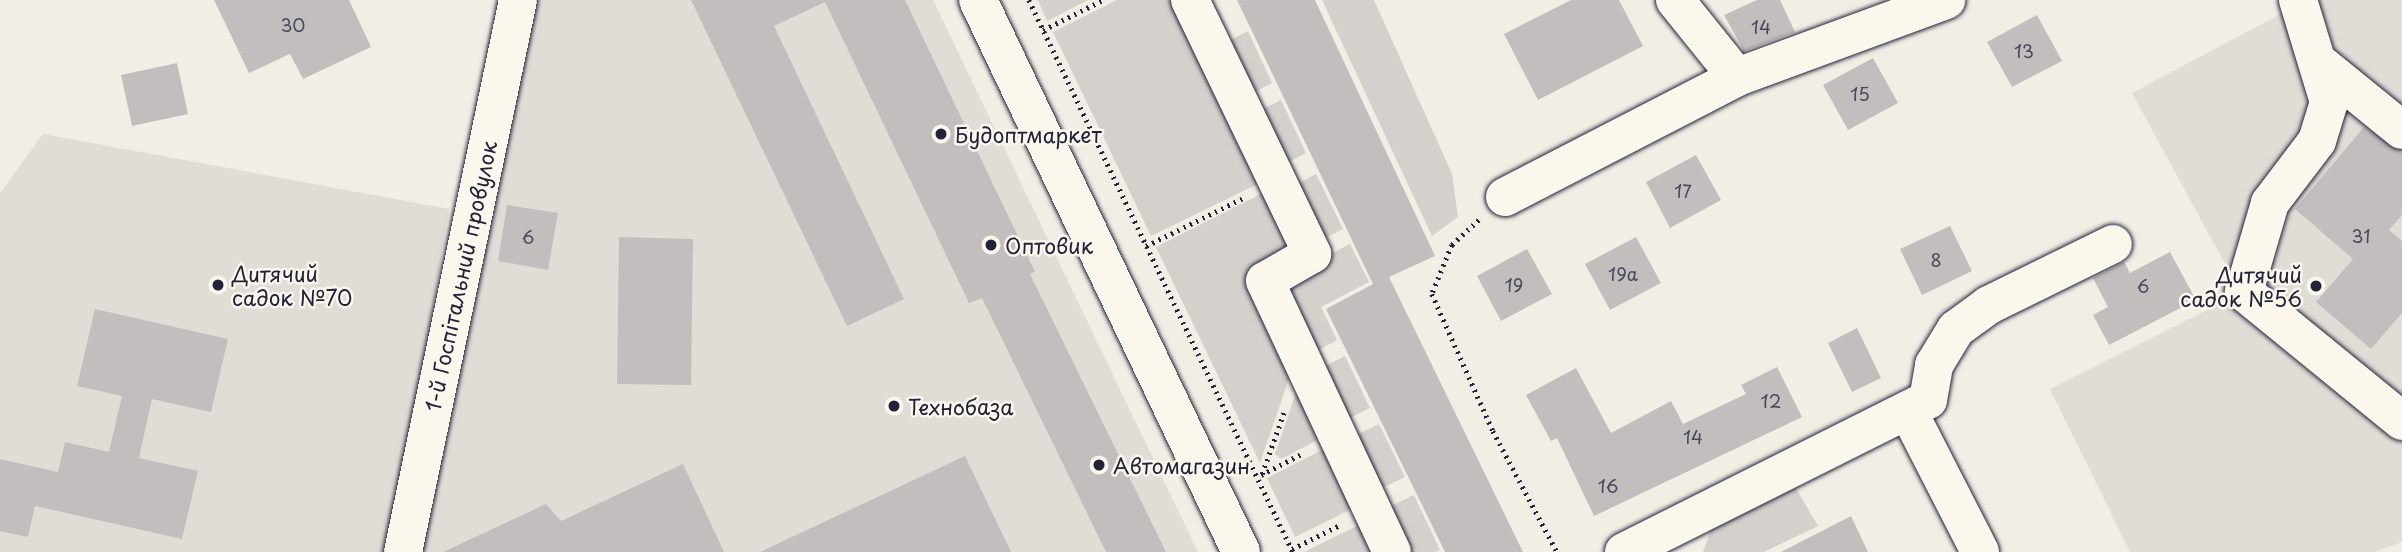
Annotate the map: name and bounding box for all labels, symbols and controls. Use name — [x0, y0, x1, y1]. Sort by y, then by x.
house number: 30 — [280, 14, 306, 36]
house number: 14 — [1751, 16, 1771, 38]
house number: 13 — [2014, 40, 2034, 62]
house number: 15 — [1850, 83, 1870, 105]
place label: Будоптмаркет — [955, 121, 1102, 147]
marker: Будоптмаркет — [933, 126, 949, 142]
street label: 1-й Госпітальний провулок — [419, 138, 501, 414]
house number: 17 — [1674, 180, 1692, 202]
house number: 31 — [2352, 225, 2370, 247]
house number: 6 — [522, 226, 534, 248]
place label: Оптовик — [1005, 232, 1093, 258]
marker: Оптовик — [983, 237, 999, 253]
house number: 8 — [1930, 249, 1942, 271]
place label: Дитячий садок №70 — [232, 260, 352, 310]
place label: Дитячий садок №56 — [2180, 261, 2302, 311]
house number: 19а — [1608, 263, 1638, 285]
house number: 19 — [1505, 274, 1523, 296]
house number: 6 — [2137, 275, 2149, 297]
marker: Дитячий садок №70 — [210, 277, 226, 293]
marker: Дитячий садок №56 — [2308, 278, 2324, 294]
house number: 12 — [1761, 390, 1781, 412]
place label: Технобаза — [908, 393, 1014, 419]
marker: Технобаза — [886, 398, 902, 414]
house number: 14 — [1683, 426, 1703, 448]
place label: Автомагазин — [1113, 452, 1250, 478]
marker: Автомагазин — [1091, 457, 1107, 473]
house number: 16 — [1598, 475, 1618, 497]

